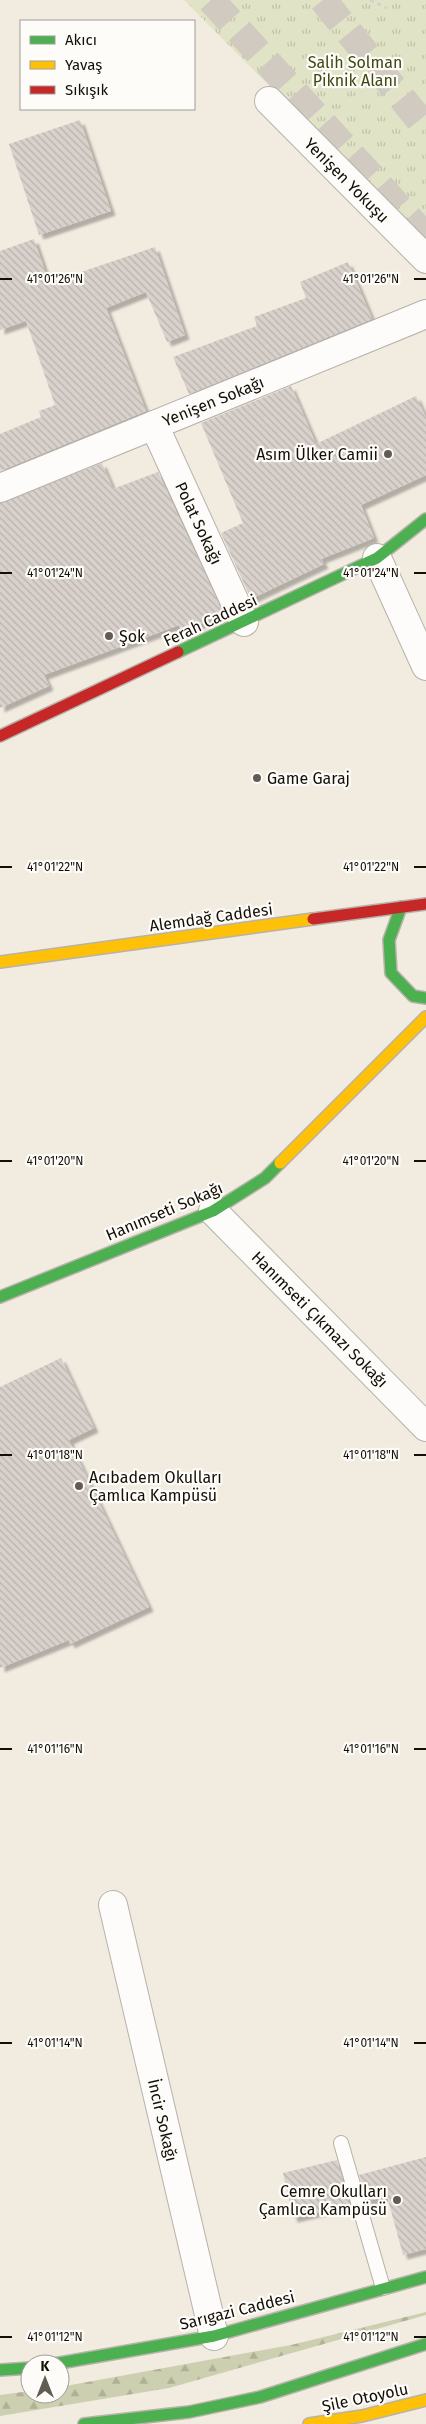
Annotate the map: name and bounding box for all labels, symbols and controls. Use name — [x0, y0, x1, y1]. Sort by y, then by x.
legend — [20, 20, 195, 110]
text: Akıcı — [65, 31, 97, 49]
park label: Salih Solman Piknik Alanı — [308, 53, 402, 90]
text: Yavaş — [65, 56, 102, 74]
text: Sıkışık — [65, 81, 109, 99]
street label: Yenişen Yokuşu — [300, 134, 393, 227]
text: 41°01'26"N — [27, 272, 83, 286]
text: 41°01'26"N — [343, 272, 399, 286]
street label: Yenişen Sokağı — [160, 372, 267, 431]
place label: Asım Ülker Camii — [256, 445, 378, 464]
marker: Asım Ülker Camii — [382, 448, 394, 460]
street label: Polat Sokağı — [171, 479, 226, 568]
text: 41°01'24"N — [27, 566, 83, 580]
text: 41°01'24"N — [343, 566, 399, 580]
street label: Ferah Caddesi — [160, 590, 260, 650]
place label: Şok — [119, 627, 146, 647]
marker: Şok — [103, 630, 115, 642]
place label: Game Garaj — [267, 769, 350, 788]
marker: Game Garaj — [251, 772, 263, 784]
text: 41°01'22"N — [27, 860, 83, 874]
text: 41°01'22"N — [343, 860, 399, 874]
street label: Alemdağ Caddesi — [148, 899, 274, 936]
text: 41°01'20"N — [27, 1154, 83, 1168]
text: 41°01'20"N — [343, 1154, 399, 1168]
street label: Hanımseti Sokağı — [103, 1178, 226, 1245]
street label: Hanımseti Çıkmazı Sokağı — [247, 1247, 392, 1392]
text: 41°01'18"N — [27, 1448, 83, 1462]
text: 41°01'18"N — [343, 1448, 399, 1462]
place label: Acıbadem Okulları Çamlıca Kampüsü — [89, 1468, 222, 1506]
marker: Acıbadem Okulları Çamlıca Kampüsü — [73, 1480, 85, 1492]
text: 41°01'16"N — [27, 1742, 83, 1756]
text: 41°01'16"N — [343, 1742, 399, 1756]
text: 41°01'14"N — [27, 2036, 83, 2050]
text: 41°01'14"N — [343, 2036, 399, 2050]
street label: İncir Sokağı — [144, 2077, 182, 2163]
place label: Cemre Okulları Çamlıca Kampüsü — [259, 2182, 387, 2220]
marker: Cemre Okulları Çamlıca Kampüsü — [391, 2194, 403, 2206]
street label: Sarıgazi Caddesi — [178, 2287, 297, 2334]
text: 41°01'12"N — [27, 2330, 83, 2344]
text: 41°01'12"N — [343, 2330, 399, 2344]
north arrow — [20, 2354, 70, 2404]
text: K — [41, 2358, 51, 2375]
street label: Şile Otoyolu — [320, 2379, 410, 2417]

